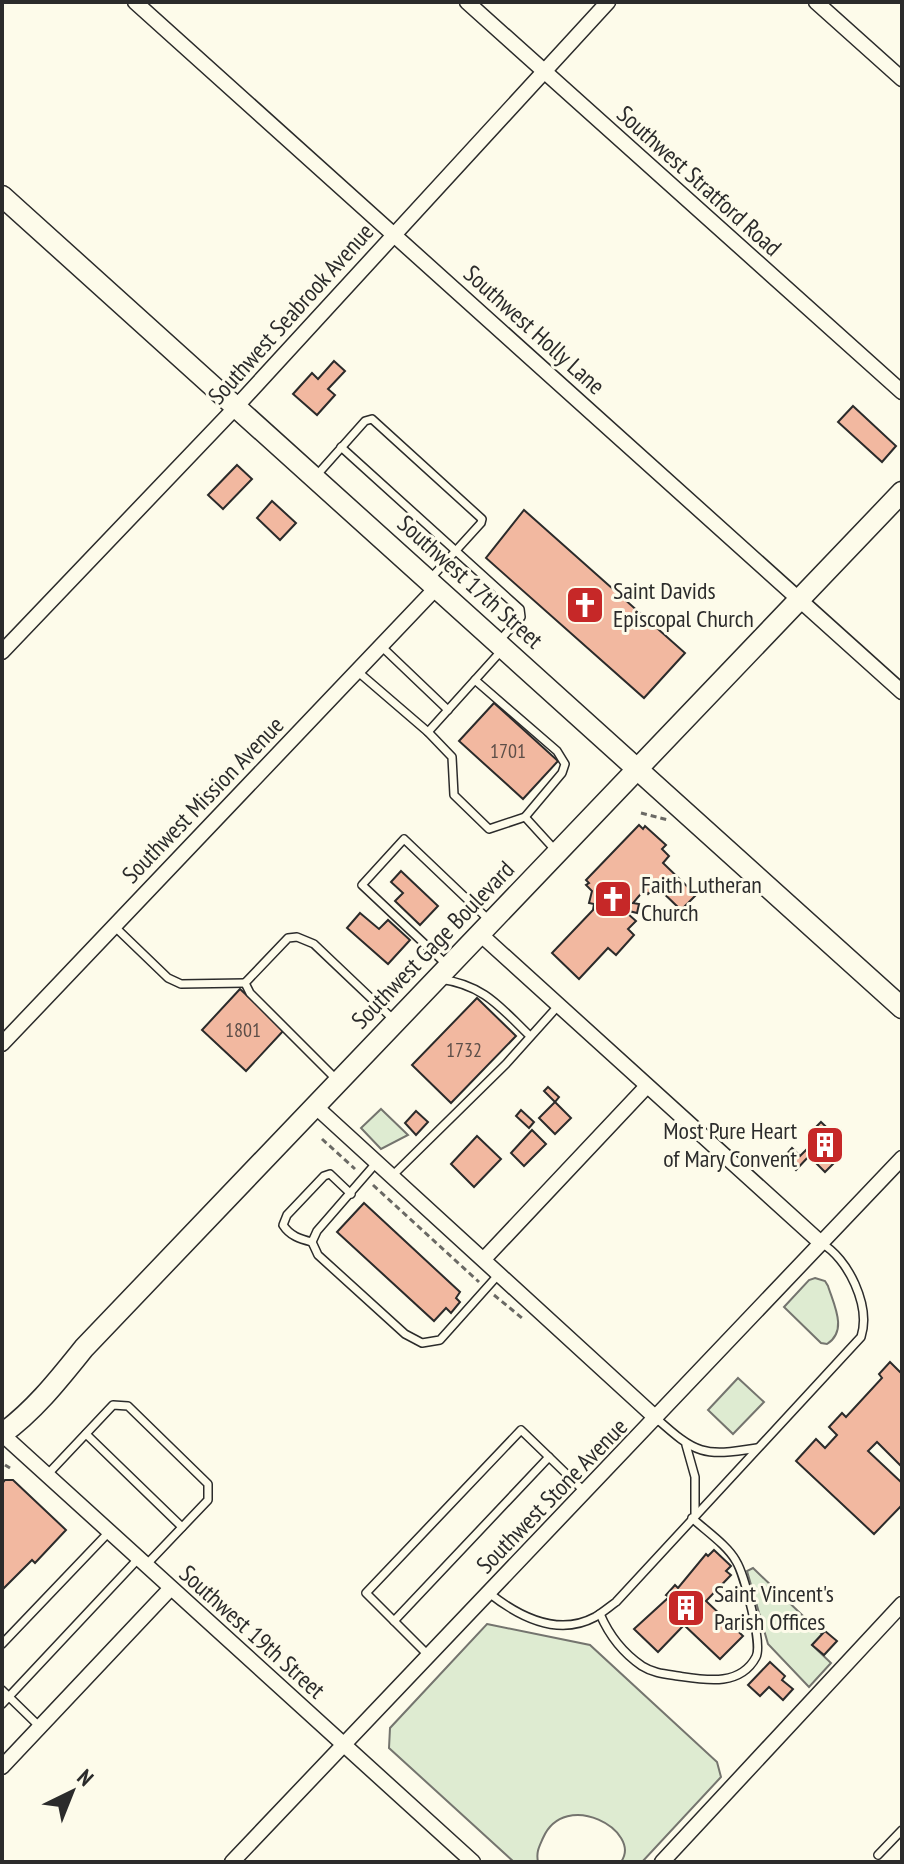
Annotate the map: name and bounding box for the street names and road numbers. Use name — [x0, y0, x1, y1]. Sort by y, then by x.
street label: Southwest Stratford Road — [611, 99, 788, 263]
street label: Southwest Seabrook Avenue — [201, 217, 380, 411]
street label: Southwest Holly Lane — [457, 258, 611, 401]
street label: Southwest 17th Street — [391, 508, 550, 655]
street label: Southwest Mission Avenue — [115, 710, 290, 889]
street label: Southwest Gage Boulevard — [344, 854, 521, 1035]
street label: Southwest Stone Avenue — [469, 1411, 634, 1580]
street label: Southwest 19th Street — [173, 1558, 332, 1705]

